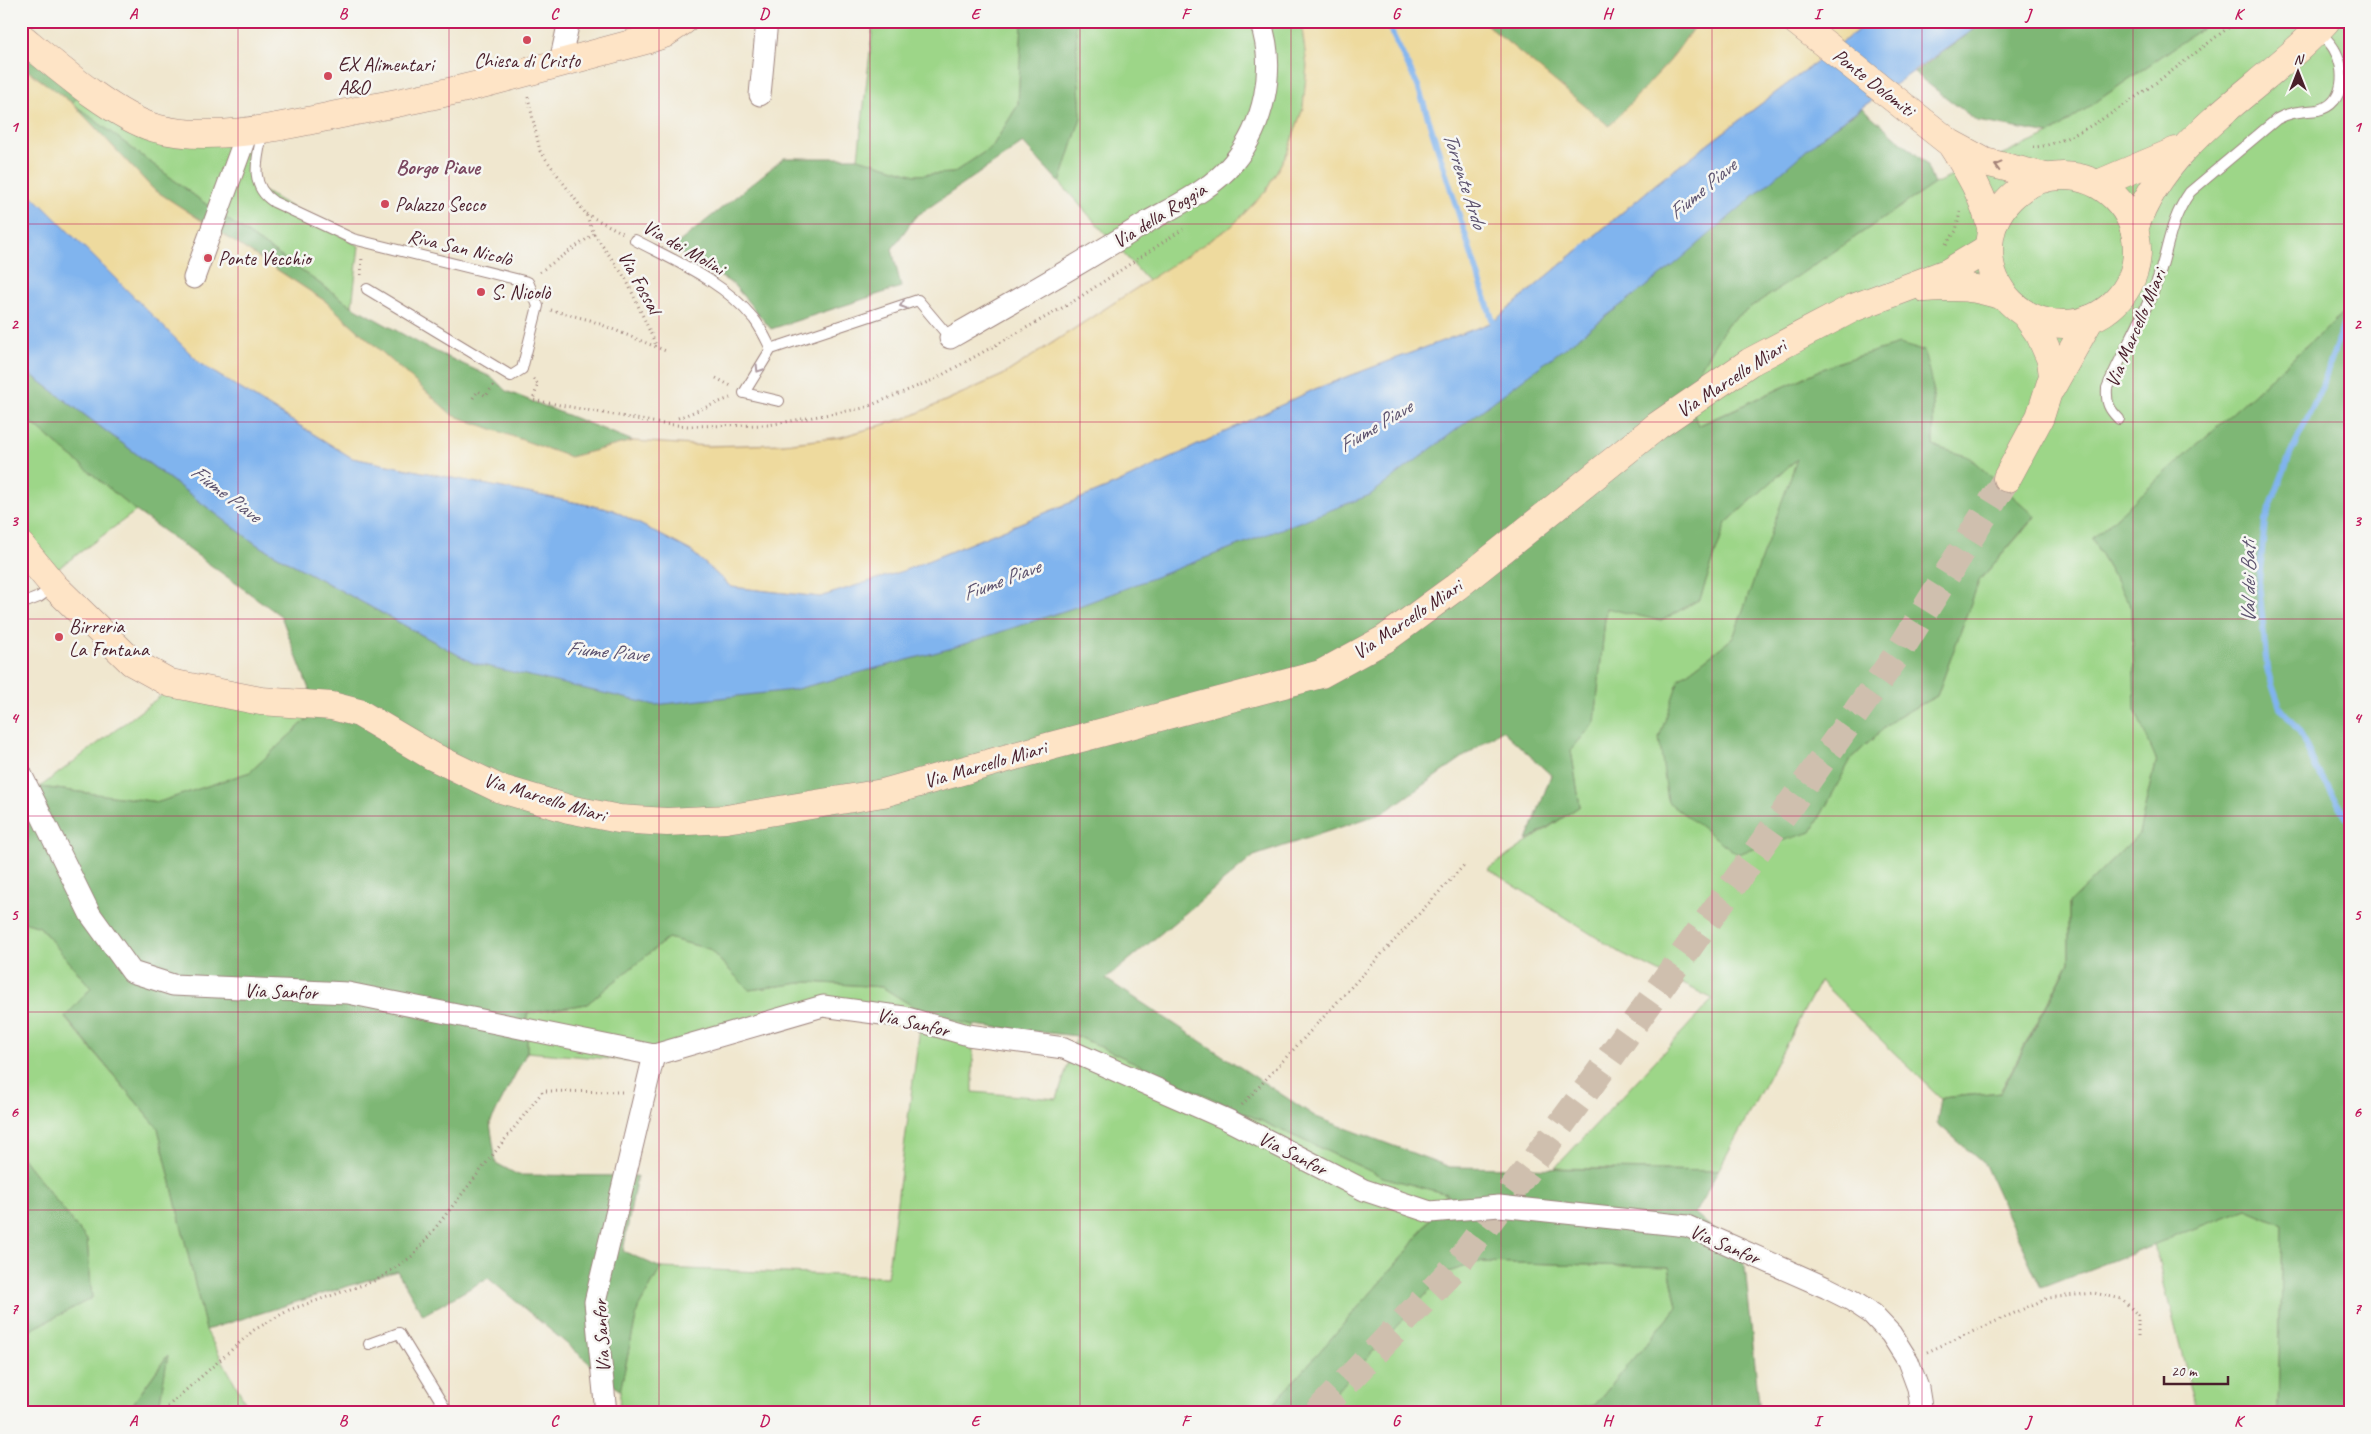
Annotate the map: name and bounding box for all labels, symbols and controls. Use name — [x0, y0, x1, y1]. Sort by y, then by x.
text: A — [129, 4, 139, 24]
text: B — [339, 4, 349, 24]
text: C — [550, 4, 560, 24]
text: D — [759, 4, 770, 24]
text: E — [971, 4, 982, 24]
text: F — [1181, 4, 1192, 24]
text: G — [1392, 4, 1402, 24]
text: H — [1602, 4, 1614, 24]
text: I — [1814, 4, 1824, 24]
text: J — [2024, 4, 2033, 24]
text: K — [2234, 4, 2246, 24]
marker: Chiesa di Cristo — [521, 34, 533, 46]
street label: Ponte Dolomiti — [1828, 43, 1921, 124]
place label: Chiesa di Cristo — [474, 48, 581, 73]
north arrow — [2274, 48, 2324, 98]
text: N — [2294, 51, 2305, 68]
place label: EX Alimentari A&O — [338, 52, 436, 100]
marker: EX Alimentari A&O — [322, 70, 334, 82]
text: 1 — [10, 117, 19, 137]
text: 1 — [2353, 117, 2362, 137]
water label: Torrente Ardo — [1437, 129, 1493, 234]
water label: Fiume Piave — [1663, 151, 1744, 225]
district label: Borgo Piave — [396, 154, 482, 180]
one-way arrow — [1994, 161, 2003, 172]
street label: Via della Roggia — [1108, 176, 1212, 254]
place label: Palazzo Secco — [395, 192, 487, 217]
marker: Palazzo Secco — [379, 198, 391, 210]
street label: Via dei Molini — [638, 214, 731, 282]
street label: Riva San Nicolò — [405, 223, 515, 272]
place label: Ponte Vecchio — [218, 246, 313, 271]
street label: Via Fossal — [612, 246, 669, 321]
marker: Ponte Vecchio — [202, 252, 214, 264]
street label: Via Marcello Miari — [2099, 263, 2173, 391]
place label: S. Nicolò — [491, 280, 551, 305]
marker: S. Nicolò — [475, 286, 487, 298]
one-way arrow — [899, 299, 908, 309]
text: 2 — [10, 314, 19, 334]
text: 2 — [2353, 314, 2362, 334]
street label: Via Marcello Miari — [1672, 332, 1793, 423]
one-way arrow — [756, 364, 765, 373]
water label: Fiume Piave — [1334, 392, 1419, 458]
water label: Fiume Piave — [186, 458, 269, 530]
text: 3 — [10, 511, 19, 531]
text: 3 — [2353, 511, 2362, 531]
water label: Val dei Bati — [2235, 536, 2261, 623]
water label: Fiume Piave — [958, 552, 1046, 607]
street label: Via Marcello Miari — [1348, 573, 1468, 665]
place label: Birreria La Fontana — [69, 614, 150, 662]
marker: Birreria La Fontana — [53, 631, 65, 643]
water label: Fiume Piave — [565, 635, 652, 668]
text: 4 — [10, 708, 19, 728]
text: 4 — [2353, 708, 2362, 728]
street label: Via Marcello Miari — [921, 734, 1051, 794]
street label: Via Marcello Miari — [481, 767, 611, 829]
text: 5 — [11, 905, 20, 925]
text: 5 — [2354, 905, 2363, 925]
street label: Via Sanfor — [244, 978, 320, 1005]
street label: Via Sanfor — [874, 1002, 953, 1043]
text: 6 — [10, 1102, 19, 1122]
text: 6 — [2353, 1102, 2362, 1122]
street label: Via Sanfor — [1254, 1126, 1333, 1182]
street label: Via Sanfor — [1686, 1219, 1765, 1271]
street label: Via Sanfor — [587, 1297, 616, 1373]
text: 7 — [10, 1299, 19, 1319]
text: 7 — [2353, 1299, 2362, 1319]
scale bar — [2164, 1354, 2227, 1386]
text: 20 m — [2171, 1362, 2198, 1381]
text: A — [129, 1411, 139, 1431]
text: B — [339, 1411, 349, 1431]
text: C — [550, 1411, 560, 1431]
text: D — [759, 1411, 770, 1431]
text: E — [971, 1411, 982, 1431]
text: F — [1181, 1411, 1192, 1431]
text: G — [1392, 1411, 1402, 1431]
text: H — [1602, 1411, 1614, 1431]
text: I — [1814, 1411, 1824, 1431]
text: J — [2024, 1411, 2033, 1431]
text: K — [2234, 1411, 2246, 1431]

